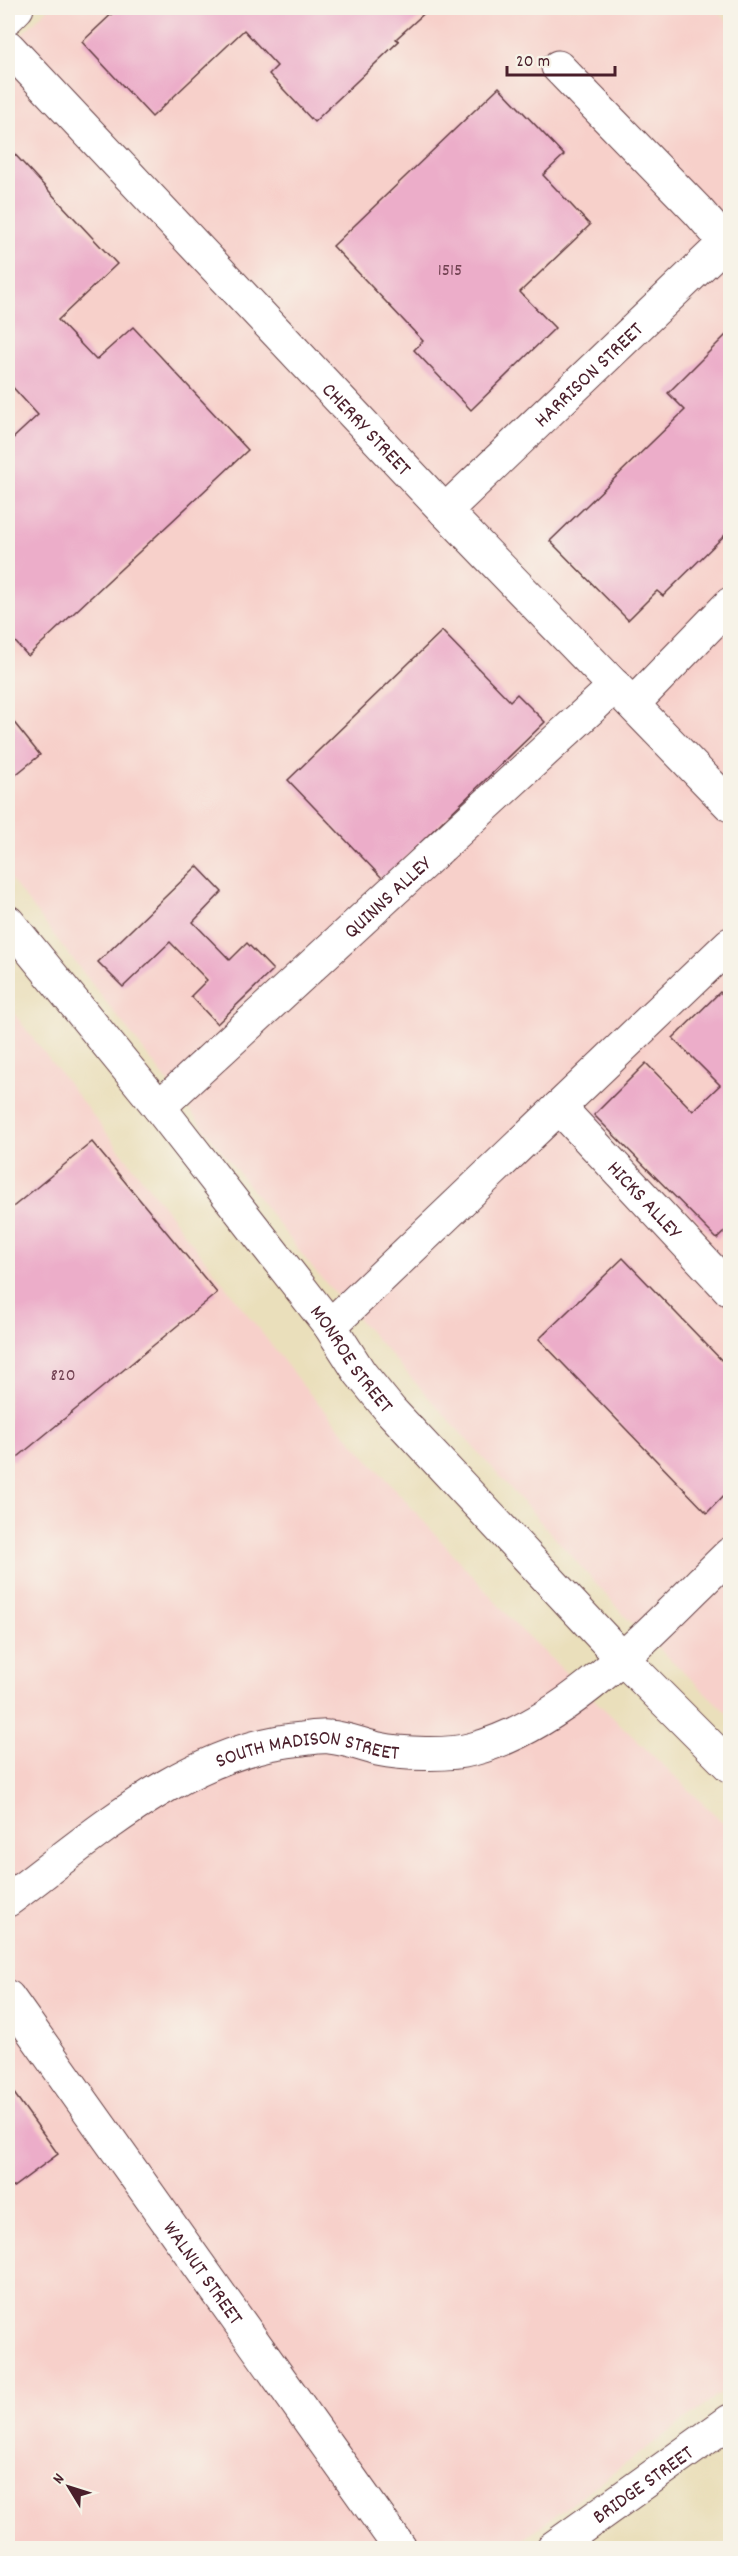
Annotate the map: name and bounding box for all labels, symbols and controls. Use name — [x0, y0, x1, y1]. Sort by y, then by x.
scale bar — [507, 39, 615, 77]
text: 20 m — [516, 50, 550, 75]
house number: 1515 — [438, 259, 462, 284]
street label: HARRISON STREET — [529, 316, 652, 436]
street label: CHERRY STREET — [313, 377, 417, 485]
street label: QUINNS ALLEY — [338, 850, 440, 947]
street label: HICKS ALLEY — [599, 1155, 688, 1248]
street label: MONROE STREET — [301, 1300, 399, 1421]
house number: 820 — [51, 1364, 75, 1389]
street label: SOUTH MADISON STREET — [211, 1725, 401, 1778]
street label: WALNUT STREET — [154, 2216, 249, 2333]
street label: BRIDGE STREET — [587, 2439, 701, 2533]
north arrow — [39, 2457, 99, 2517]
text: N — [48, 2469, 71, 2489]

